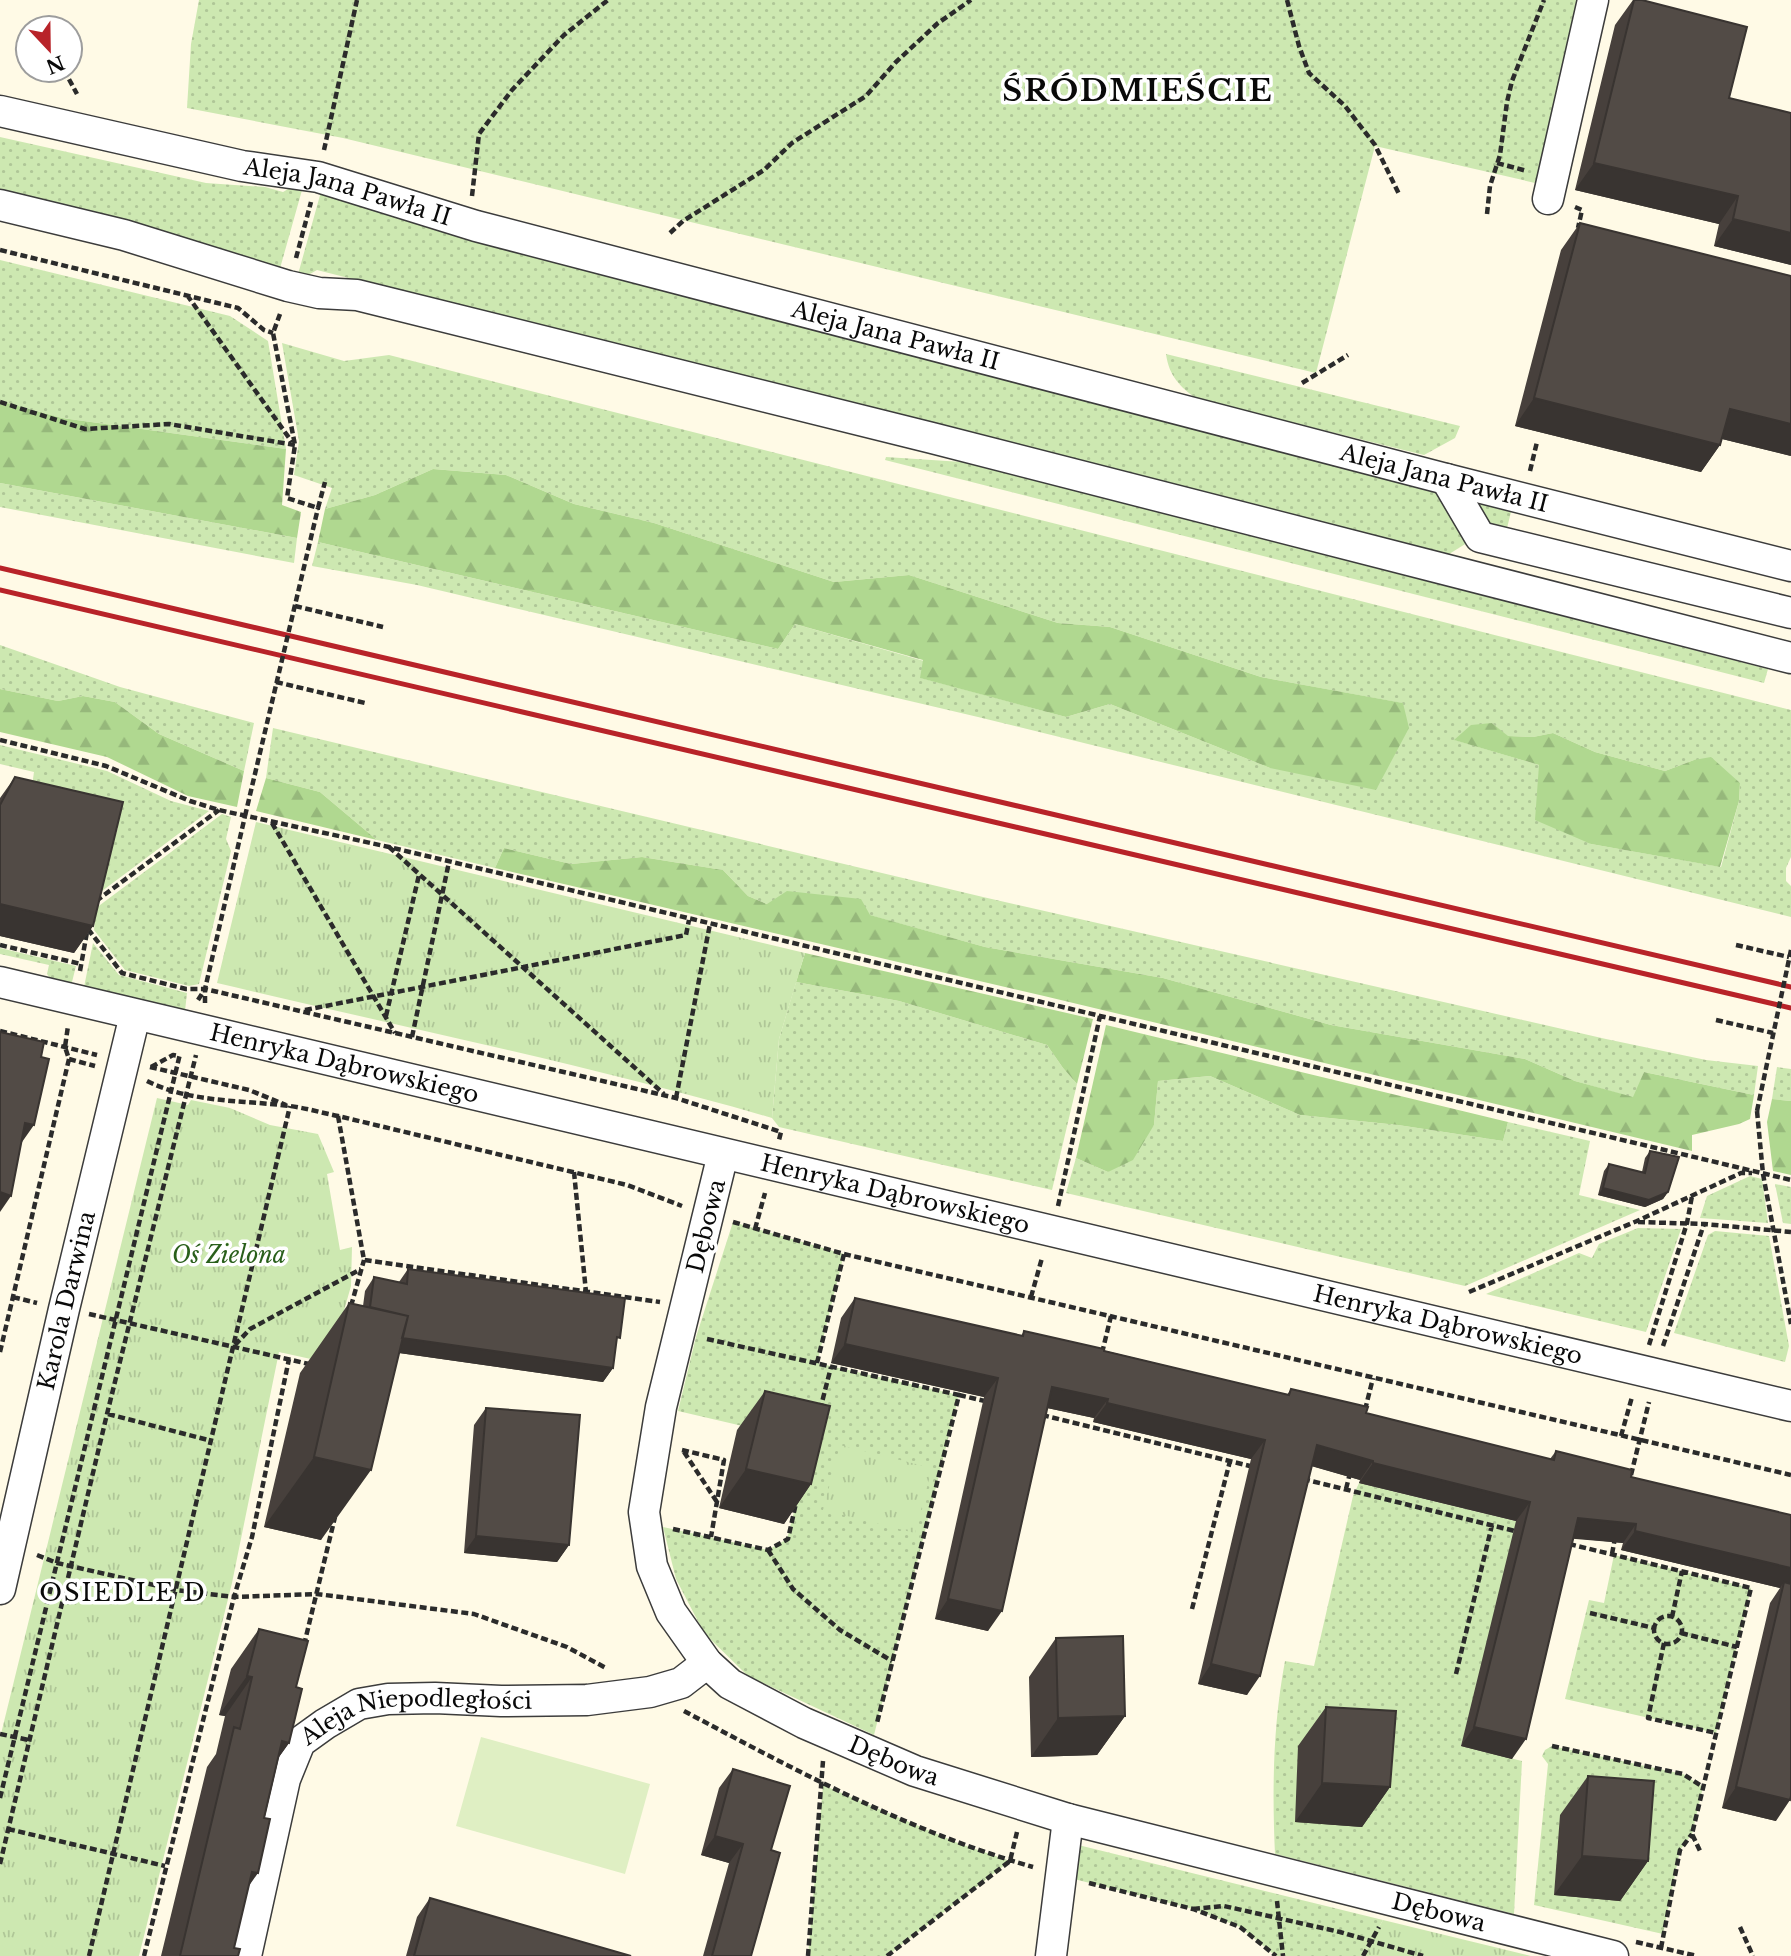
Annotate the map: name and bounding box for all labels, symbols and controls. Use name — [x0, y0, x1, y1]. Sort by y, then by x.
north arrow — [14, 14, 84, 84]
text: N — [42, 50, 68, 78]
district label: ŚRÓDMIEŚCIE — [1002, 72, 1274, 109]
street label: Aleja Jana Pawła II — [241, 152, 455, 231]
street label: Aleja Jana Pawła II — [788, 295, 1002, 376]
street label: Aleja Jana Pawła II — [1336, 438, 1551, 518]
street label: Henryka Dąbrowskiego — [207, 1018, 482, 1109]
street label: Henryka Dąbrowskiego — [758, 1149, 1033, 1239]
street label: Dębowa — [681, 1176, 731, 1276]
street label: Karola Darwina — [32, 1208, 101, 1393]
park label: Oś Zielona — [172, 1241, 286, 1269]
street label: Henryka Dąbrowskiego — [1311, 1279, 1585, 1370]
district label: OSIEDLE D — [39, 1578, 207, 1607]
street label: Aleja Niepodległości — [294, 1684, 532, 1752]
street label: Dębowa — [844, 1730, 943, 1792]
street label: Dębowa — [1389, 1887, 1489, 1937]

